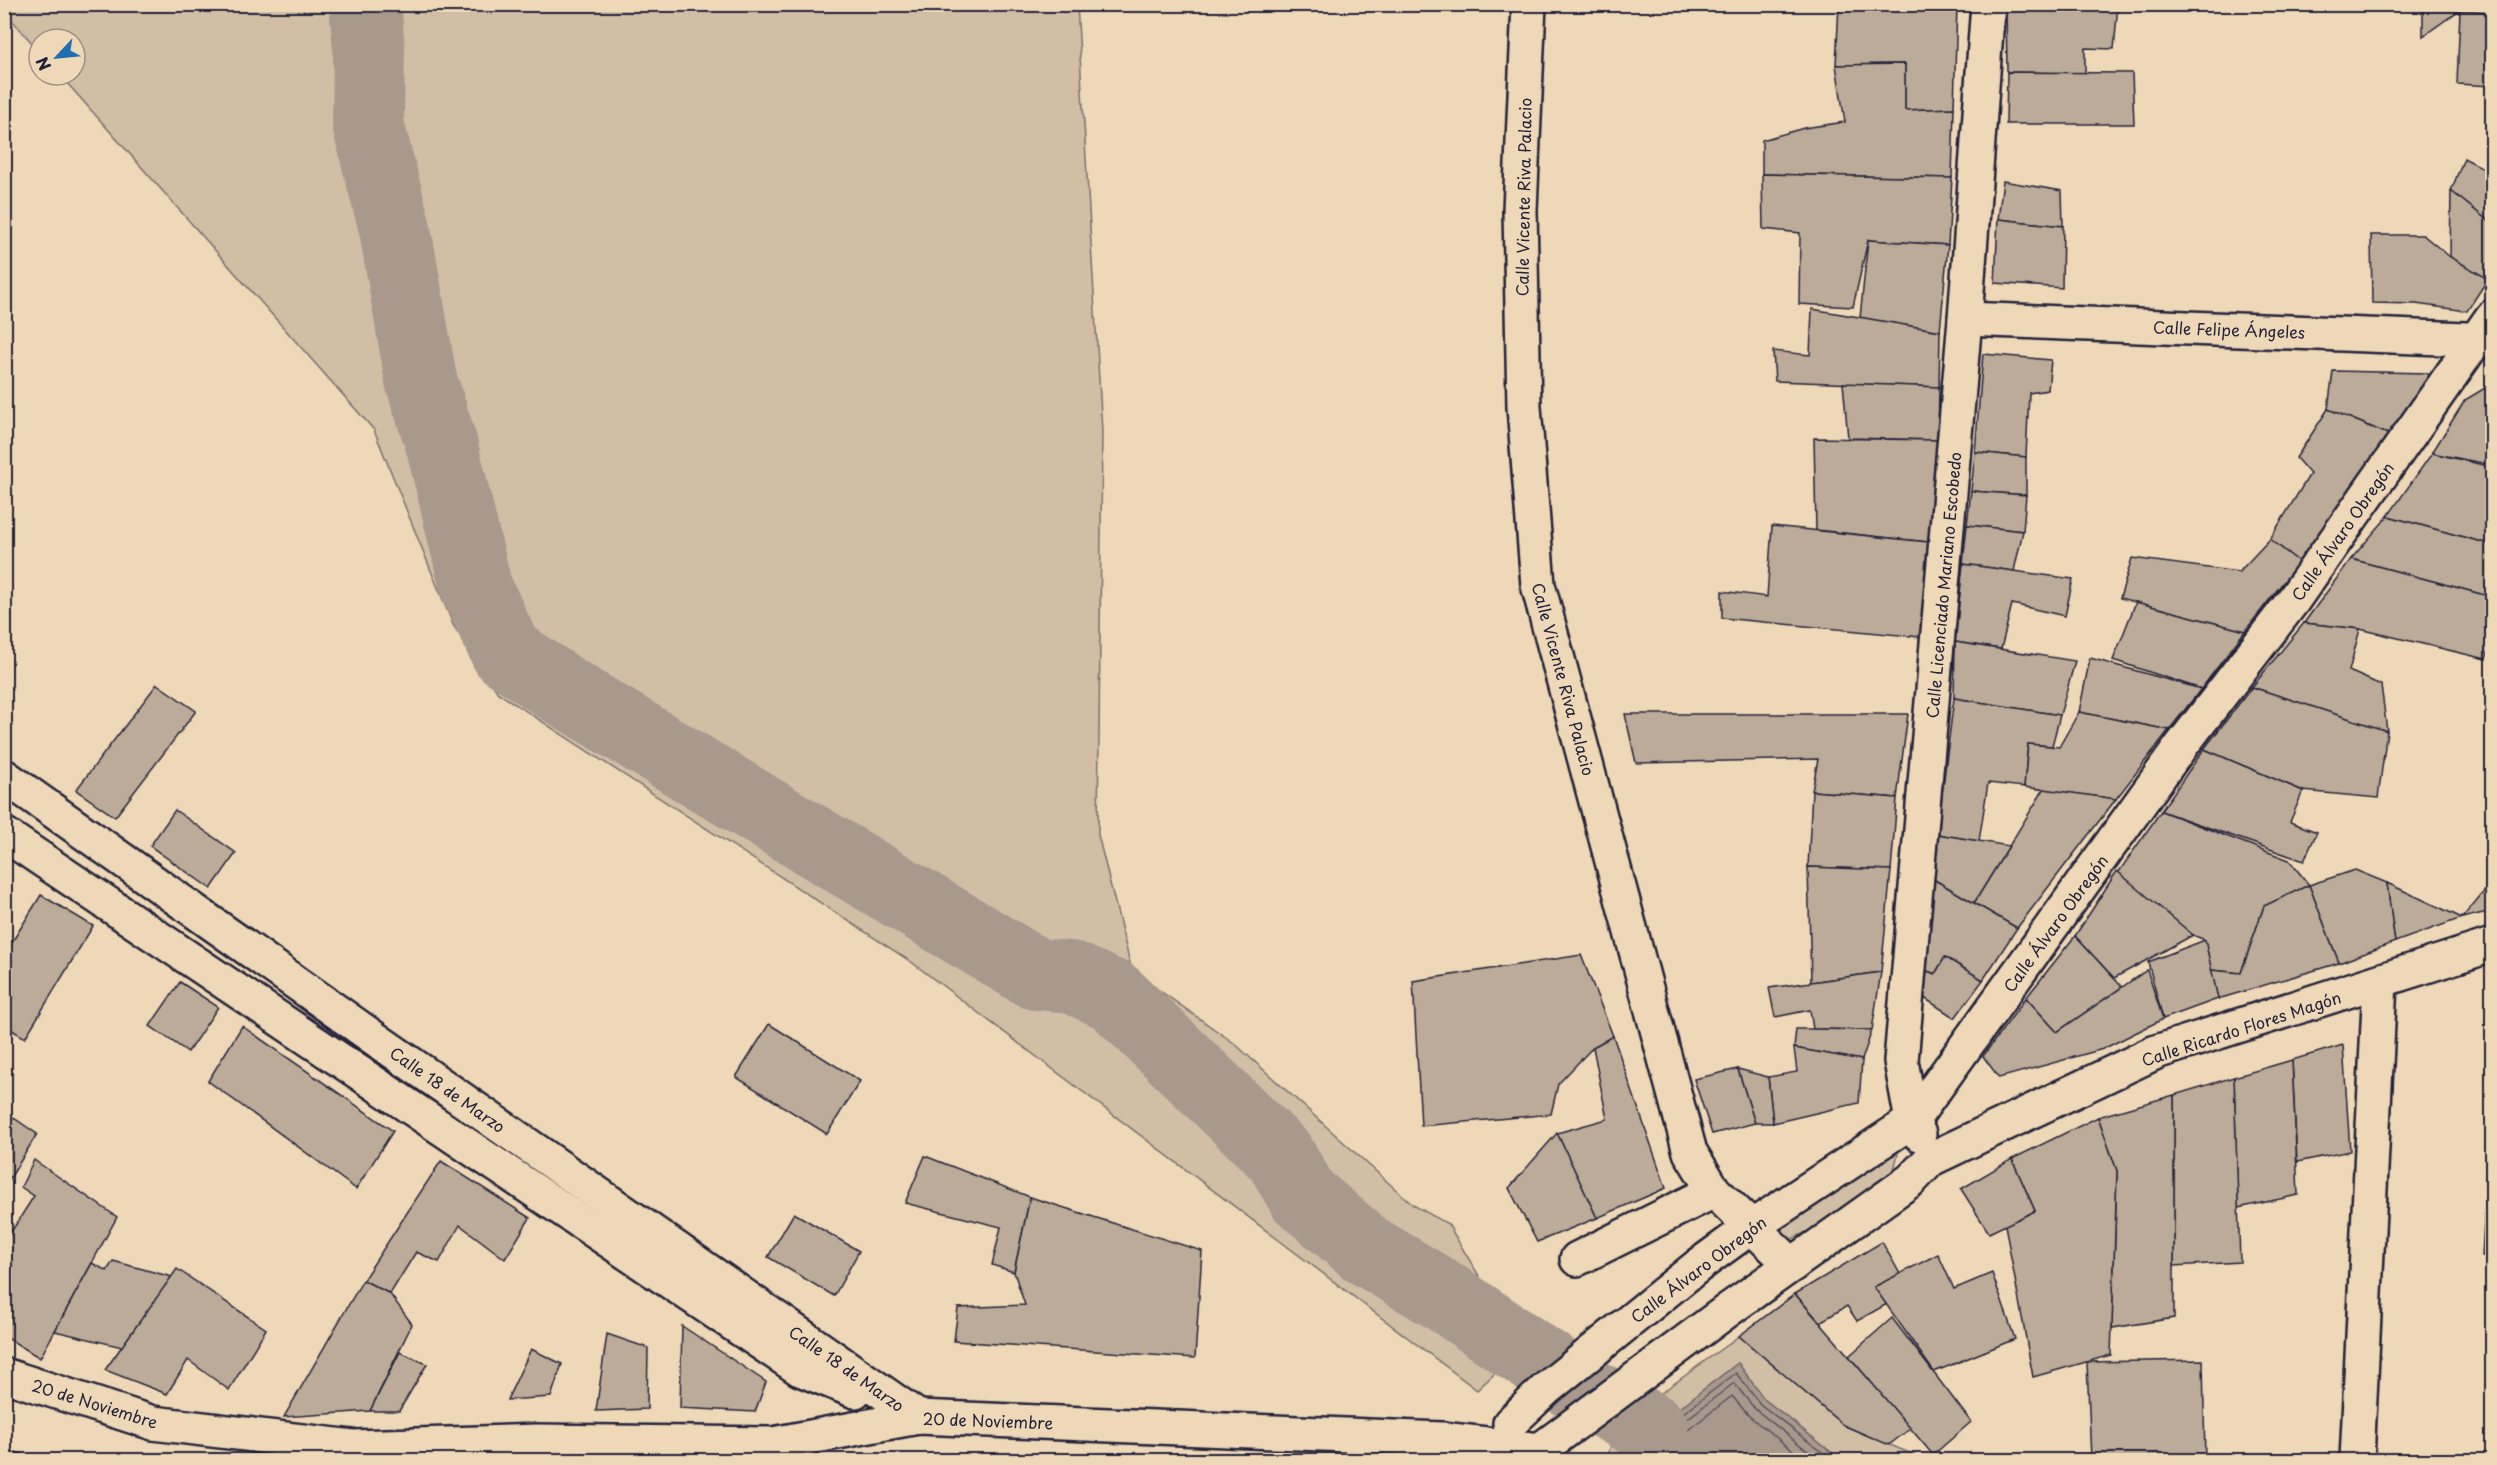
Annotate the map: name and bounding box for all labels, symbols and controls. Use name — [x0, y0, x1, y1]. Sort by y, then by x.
north arrow — [27, 27, 87, 87]
text: N — [29, 53, 56, 75]
street label: Calle Vicente Riva Palacio — [1509, 97, 1537, 297]
street label: Calle Felipe Ángeles — [2152, 314, 2306, 344]
street label: Calle Licenciado Mariano Escobedo — [1919, 451, 1967, 719]
street label: Calle Álvaro Obregón — [2285, 457, 2399, 605]
street label: Calle Vicente Riva Palacio — [1527, 580, 1601, 778]
street label: Calle Álvaro Obregón — [1997, 849, 2113, 997]
street label: Calle Ricardo Flores Magón — [2138, 984, 2344, 1072]
street label: Calle 18 de Marzo — [385, 1040, 511, 1138]
street label: Calle Álvaro Obregón — [1625, 1210, 1771, 1328]
street label: Calle 18 de Marzo — [784, 1319, 910, 1417]
street label: 20 de Noviembre — [29, 1372, 161, 1434]
street label: 20 de Noviembre — [922, 1406, 1054, 1434]

